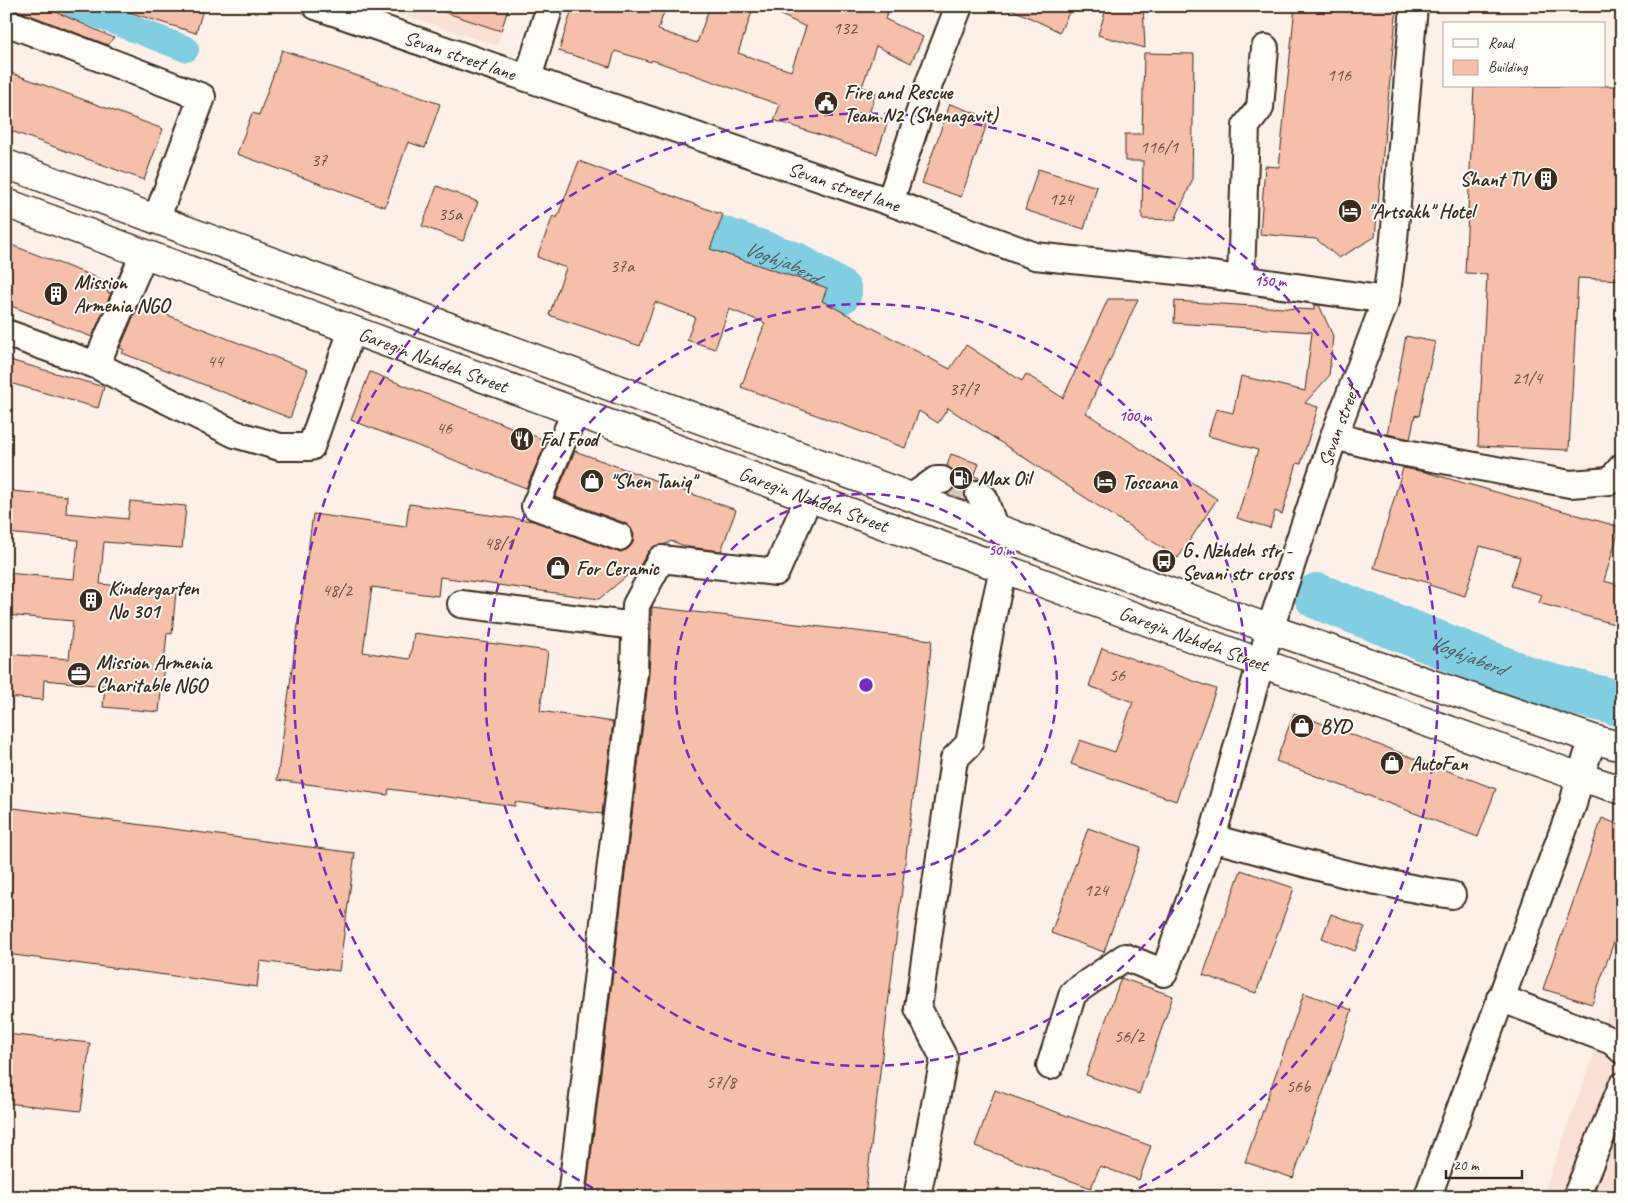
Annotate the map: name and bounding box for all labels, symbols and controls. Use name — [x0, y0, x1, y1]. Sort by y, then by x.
house number: 132 — [833, 17, 859, 39]
legend — [1443, 22, 1606, 88]
street label: Sevan street lane — [401, 24, 520, 86]
text: Road — [1488, 34, 1515, 53]
text: Building — [1488, 58, 1528, 77]
house number: 116 — [1327, 64, 1352, 86]
place label: Fire and Rescue Team N2 (Shenagavit) — [844, 80, 999, 128]
public building icon: Fire and Rescue Team N2 (Shenagavit) — [813, 90, 839, 116]
house number: 116/1 — [1140, 136, 1179, 158]
house number: 37 — [311, 149, 328, 171]
street label: Sevan street lane — [785, 156, 905, 218]
building icon: Shant TV — [1533, 166, 1559, 192]
place label: Shant TV — [1460, 167, 1532, 192]
house number: 124 — [1049, 188, 1075, 210]
hotel icon: "Artsakh" Hotel — [1337, 198, 1363, 224]
place label: "Artsakh" Hotel — [1368, 199, 1478, 224]
house number: 35a — [438, 203, 463, 225]
water label: Voghjaberd — [741, 235, 830, 293]
house number: 37a — [610, 255, 635, 277]
place label: Mission Armenia NGO — [74, 270, 172, 318]
text: 150 m — [1254, 272, 1288, 291]
building icon: Mission Armenia NGO — [43, 281, 69, 307]
street label: Garegin Nzhdeh Street — [355, 321, 513, 399]
house number: 44 — [207, 350, 225, 372]
house number: 21/4 — [1512, 367, 1544, 389]
house number: 37/7 — [949, 378, 980, 400]
street label: Sevan street — [1312, 379, 1366, 470]
text: 100 m — [1119, 407, 1153, 426]
house number: 46 — [436, 417, 453, 439]
restaurant icon: Fal Food — [509, 426, 535, 452]
place label: Fal Food — [540, 427, 602, 452]
street label: Garegin Nzhdeh Street — [736, 460, 894, 538]
fuel station icon: Max Oil — [948, 465, 974, 491]
place label: Max Oil — [978, 466, 1034, 491]
shop icon: "Shen Taniq" — [579, 468, 605, 494]
place label: "Shen Taniq" — [610, 469, 700, 494]
hotel icon: Tosсana — [1092, 469, 1118, 495]
place label: Tosсana — [1122, 470, 1179, 495]
house number: 48/1 — [484, 532, 515, 554]
place label: G․Nzhdeh str - Sevani str cross — [1182, 538, 1295, 586]
text: 50 m — [988, 541, 1015, 560]
bus stop icon: G․Nzhdeh str - Sevani str cross — [1151, 548, 1177, 574]
shop icon: For Ceramic — [545, 555, 571, 581]
place label: For Ceramic — [576, 556, 661, 581]
place label: Kindergarten No 301 — [108, 576, 200, 624]
house number: 48/2 — [322, 579, 354, 601]
building icon: Kindergarten No 301 — [78, 587, 104, 613]
street label: Garegin Nzhdeh Street — [1116, 600, 1274, 678]
water label: Voghjaberd — [1426, 629, 1515, 684]
place label: Mission Armenia Charitable NGO — [96, 650, 213, 698]
office icon: Mission Armenia Charitable NGO — [66, 661, 92, 687]
house number: 56 — [1109, 664, 1126, 686]
centre of rings — [857, 676, 875, 694]
shop icon: BYD — [1289, 713, 1315, 739]
place label: BYD — [1320, 714, 1354, 739]
shop icon: AutoFan — [1379, 750, 1405, 776]
place label: AutoFan — [1410, 751, 1468, 776]
house number: 124 — [1084, 879, 1110, 901]
house number: 56/2 — [1114, 1025, 1146, 1047]
house number: 57/8 — [706, 1071, 738, 1093]
house number: 56b — [1286, 1075, 1311, 1097]
scale bar — [1446, 1148, 1522, 1180]
text: 20 m — [1453, 1156, 1480, 1175]

